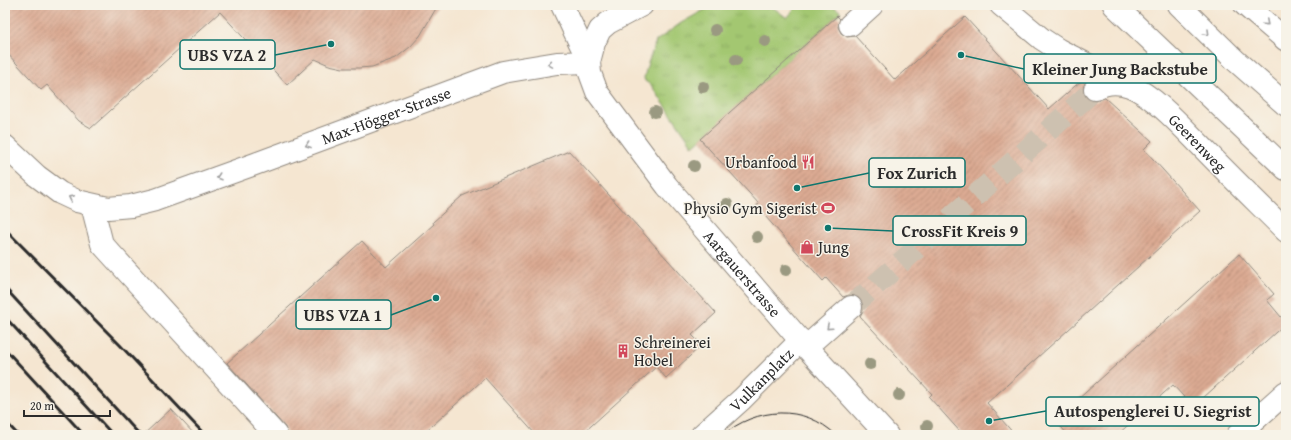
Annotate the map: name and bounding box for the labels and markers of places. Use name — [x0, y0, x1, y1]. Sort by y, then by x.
callout: UBS VZA 2 — [180, 40, 275, 69]
callout: Kleiner Jung Backstube — [1024, 54, 1216, 83]
place label: Urbanfood — [725, 150, 797, 174]
restaurant icon: Urbanfood — [800, 154, 816, 170]
callout: Fox Zurich — [869, 158, 965, 187]
place label: Physio Gym Sigerist — [684, 196, 817, 220]
sports icon: Physio Gym Sigerist — [820, 200, 836, 216]
callout: CrossFit Kreis 9 — [893, 216, 1026, 245]
place label: Jung — [816, 235, 849, 259]
shop icon: Jung — [799, 239, 815, 255]
callout: UBS VZA 1 — [296, 300, 391, 329]
place label: Schreinerei Hobel — [634, 330, 711, 372]
building icon: Schreinerei Hobel — [615, 343, 631, 359]
callout: Autospenglerei U. Siegrist — [1046, 397, 1259, 426]

